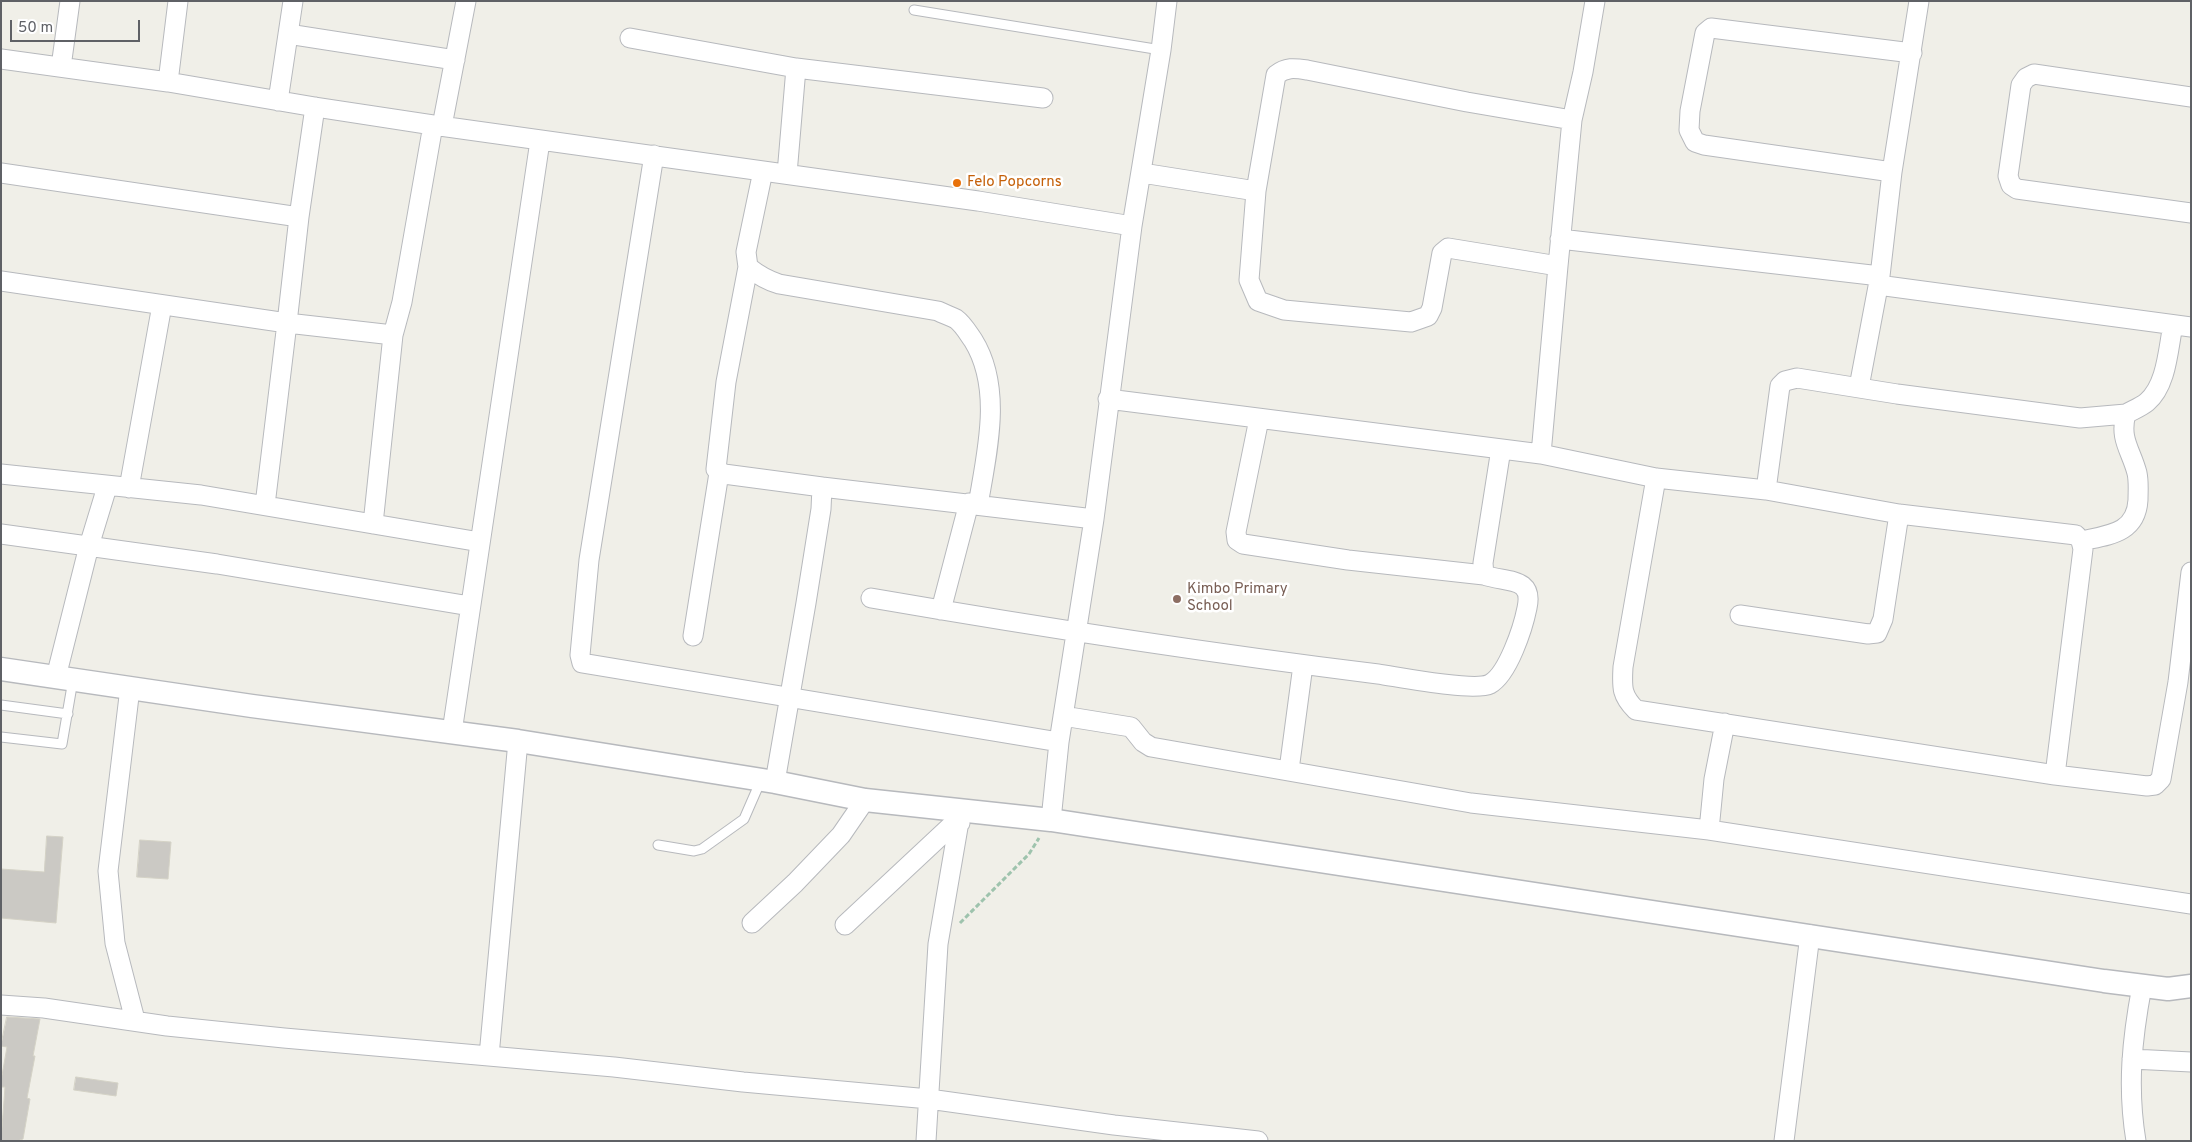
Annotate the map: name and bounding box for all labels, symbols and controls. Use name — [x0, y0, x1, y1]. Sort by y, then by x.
scale bar — [12, 10, 142, 42]
text: 50 m — [18, 19, 53, 38]
place label: Felo Popcorns — [967, 174, 1062, 192]
marker: Felo Popcorns — [951, 177, 963, 189]
place label: Kimbo Primary School — [1187, 581, 1288, 616]
marker: Kimbo Primary School — [1171, 593, 1183, 605]

